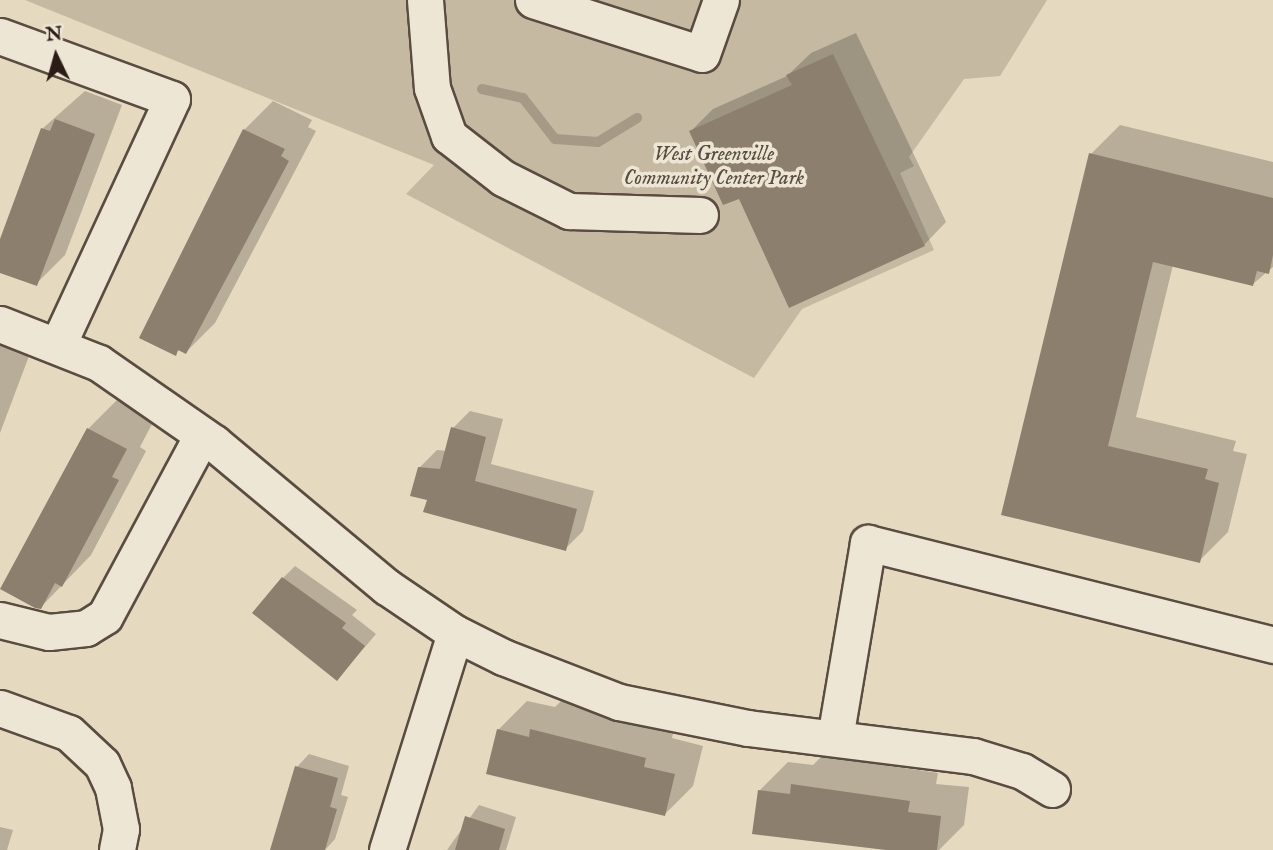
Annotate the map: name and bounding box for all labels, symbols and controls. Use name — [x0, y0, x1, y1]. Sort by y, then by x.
north arrow — [21, 21, 91, 91]
text: N — [45, 22, 63, 48]
park label: West Greenville Community Center Park — [624, 142, 804, 192]

